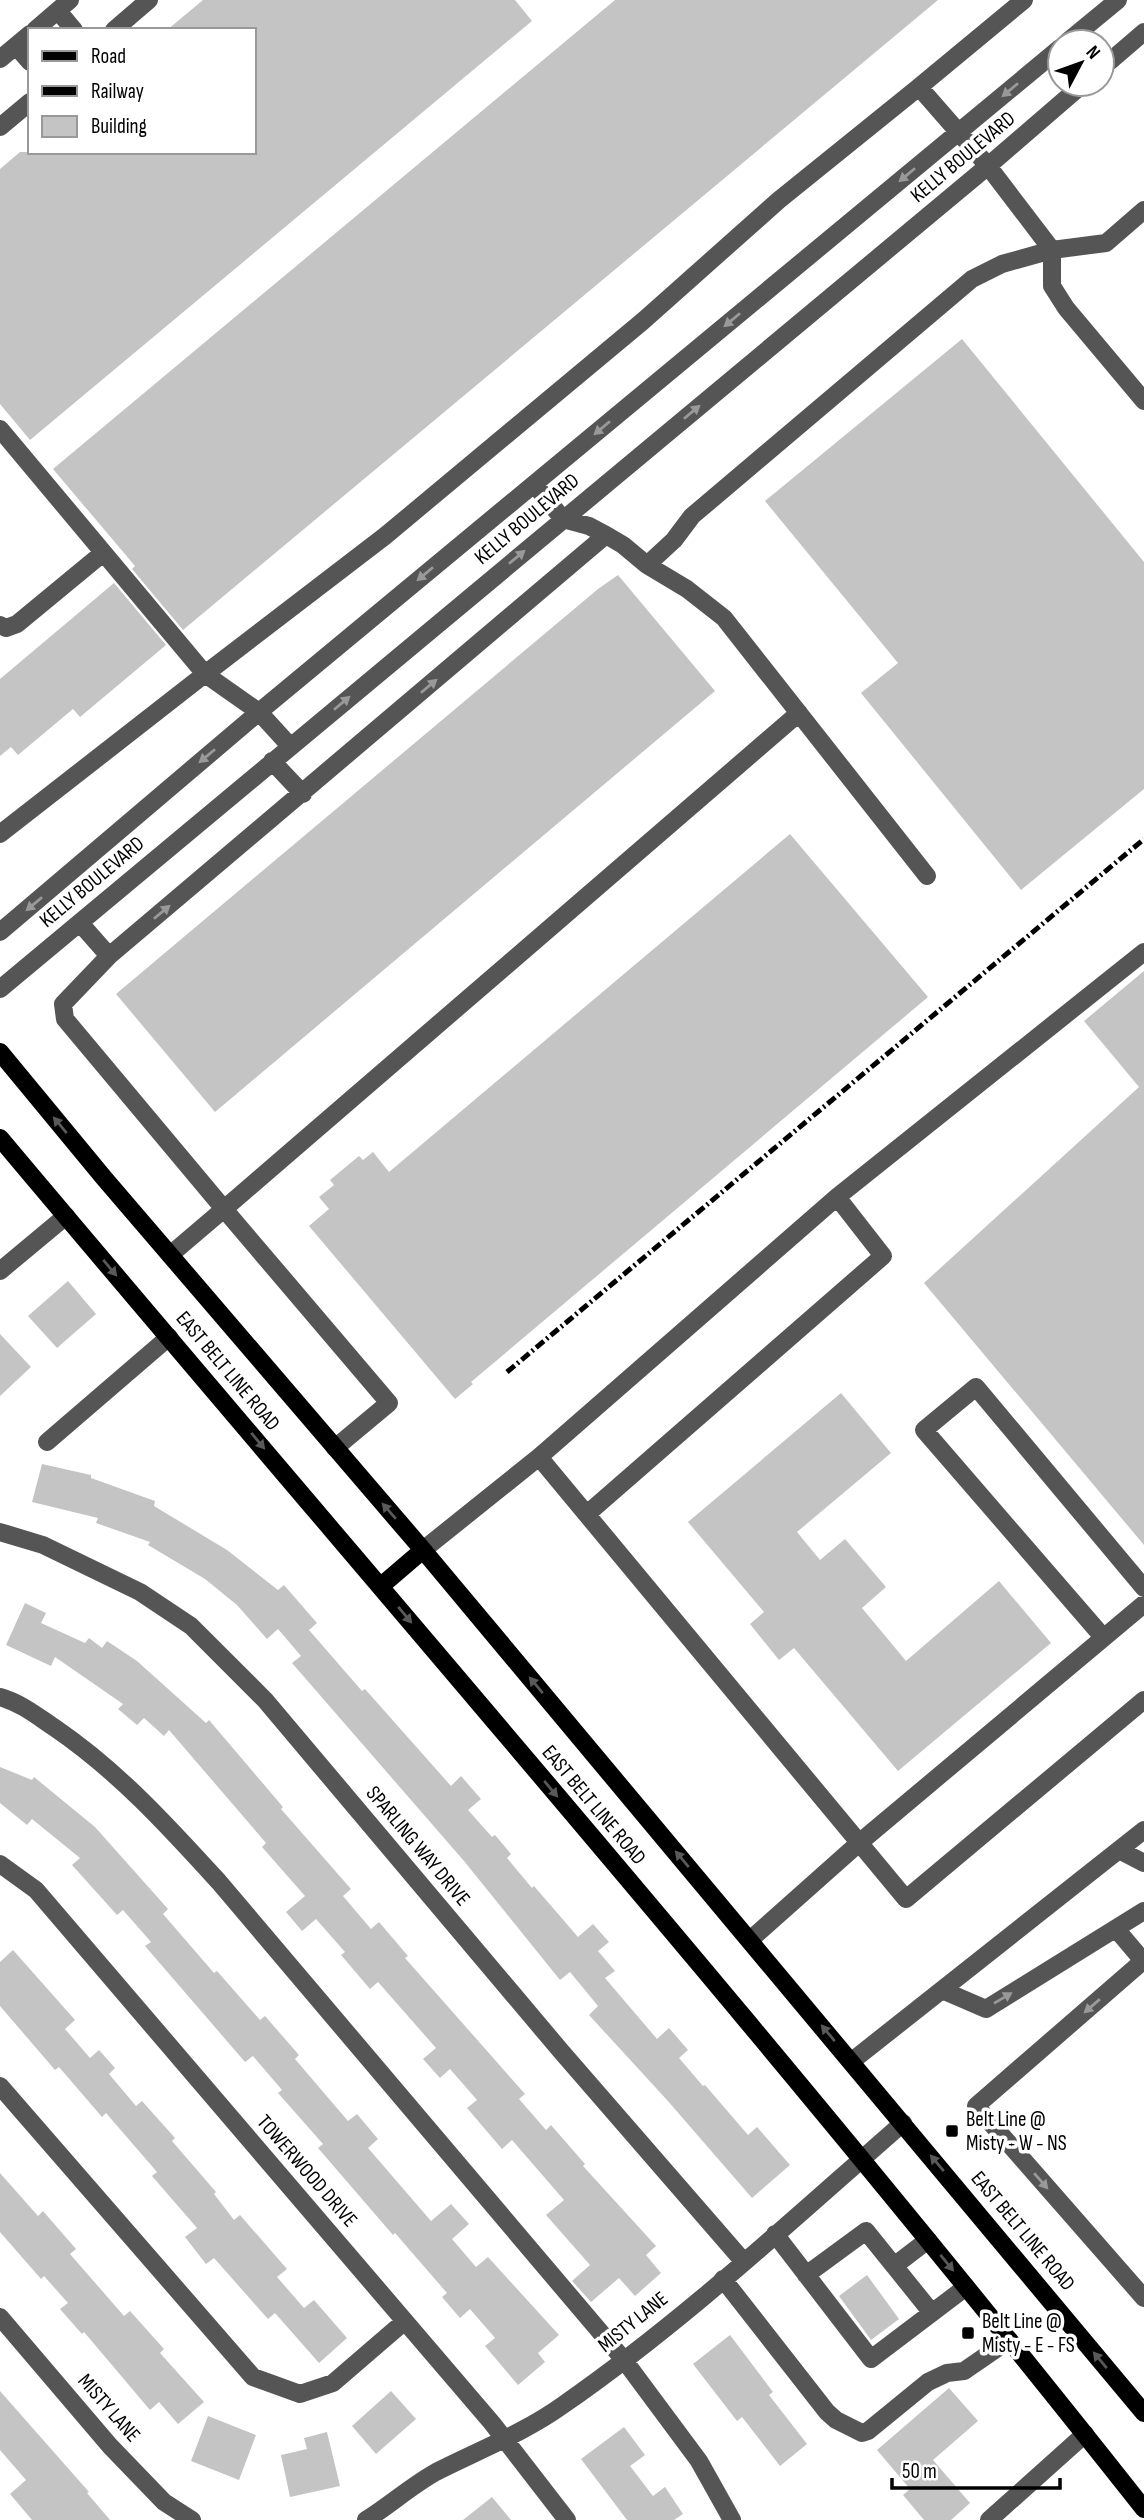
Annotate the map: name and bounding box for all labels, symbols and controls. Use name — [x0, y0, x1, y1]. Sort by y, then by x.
legend — [28, 28, 256, 154]
north arrow — [1046, 28, 1116, 98]
text: N — [1081, 41, 1105, 64]
text: Road — [91, 44, 126, 69]
text: Railway — [91, 79, 144, 104]
one-way arrow — [1001, 82, 1019, 98]
street label: KELLY BOULEVARD — [906, 106, 1020, 208]
text: Building — [91, 114, 147, 139]
one-way arrow — [899, 168, 917, 183]
one-way arrow — [723, 313, 741, 328]
one-way arrow — [684, 405, 701, 420]
one-way arrow — [594, 420, 612, 435]
street label: KELLY BOULEVARD — [470, 468, 584, 570]
one-way arrow — [509, 550, 526, 565]
one-way arrow — [416, 566, 434, 582]
one-way arrow — [420, 679, 438, 694]
one-way arrow — [333, 695, 351, 710]
one-way arrow — [198, 748, 215, 763]
street label: KELLY BOULEVARD — [35, 831, 149, 933]
one-way arrow — [25, 896, 43, 911]
one-way arrow — [153, 905, 170, 920]
one-way arrow — [53, 1116, 68, 1134]
one-way arrow — [102, 1259, 118, 1277]
street label: EAST BELT LINE ROAD — [171, 1306, 285, 1436]
one-way arrow — [250, 1433, 265, 1450]
one-way arrow — [382, 1502, 397, 1519]
one-way arrow — [397, 1606, 412, 1623]
one-way arrow — [528, 1676, 543, 1694]
street label: EAST BELT LINE ROAD — [537, 1740, 651, 1870]
one-way arrow — [543, 1780, 558, 1797]
street label: SPARLING WAY DRIVE — [361, 1781, 475, 1911]
one-way arrow — [675, 1850, 690, 1867]
one-way arrow — [994, 1992, 1013, 2005]
one-way arrow — [1083, 1998, 1100, 2013]
one-way arrow — [820, 2024, 836, 2042]
place label: Belt Line @ Misty - W - NS — [966, 2107, 1067, 2156]
street label: TOWERWOOD DRIVE — [251, 2110, 363, 2232]
marker: Belt Line @ Misty - W - NS — [944, 2123, 960, 2139]
one-way arrow — [929, 2154, 945, 2172]
street label: EAST BELT LINE ROAD — [966, 2166, 1080, 2296]
one-way arrow — [1033, 2172, 1048, 2189]
one-way arrow — [939, 2255, 954, 2272]
street label: MISTY LANE — [593, 2286, 673, 2358]
place label: Belt Line @ Misty - E - FS — [982, 2309, 1075, 2358]
marker: Belt Line @ Misty - E - FS — [960, 2325, 976, 2341]
one-way arrow — [1093, 2351, 1108, 2369]
street label: MISTY LANE — [72, 2369, 146, 2447]
scale bar — [892, 2446, 1060, 2490]
text: 50 m — [902, 2459, 937, 2484]

